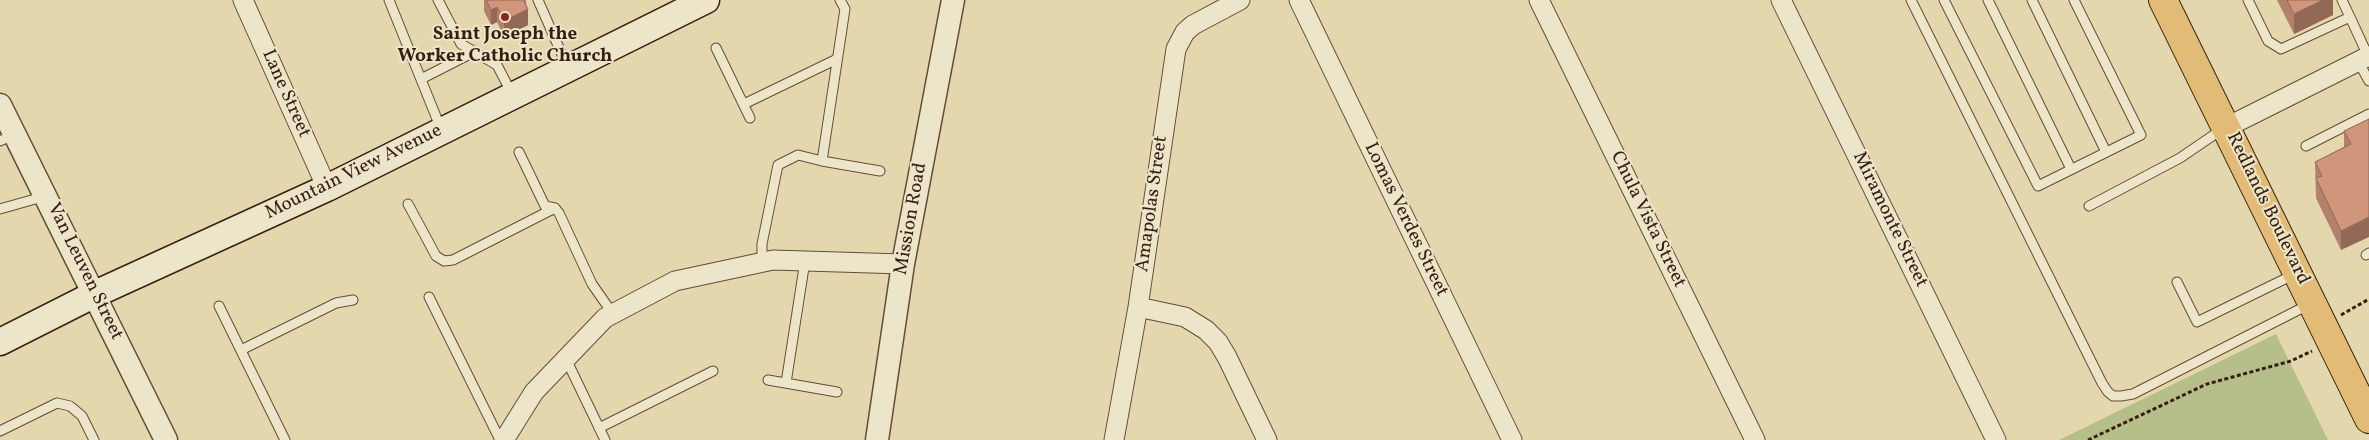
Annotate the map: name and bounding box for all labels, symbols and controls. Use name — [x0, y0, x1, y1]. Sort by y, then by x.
marker: Saint Joseph the Worker Catholic Church — [499, 11, 511, 23]
place label: Saint Joseph the Worker Catholic Church — [398, 25, 612, 69]
street label: Lane Street — [255, 46, 315, 142]
street label: Mountain View Avenue — [262, 120, 446, 226]
street label: Redlands Boulevard — [2220, 129, 2314, 289]
street label: Amapolas Street — [1132, 134, 1174, 274]
street label: Lomas Verdes Street — [1358, 139, 1452, 301]
street label: Chula Vista Street — [1604, 148, 1690, 292]
street label: Miramonte Street — [1846, 148, 1932, 292]
street label: Mission Road — [891, 161, 933, 277]
street label: Van Leuven Street — [41, 200, 127, 344]

